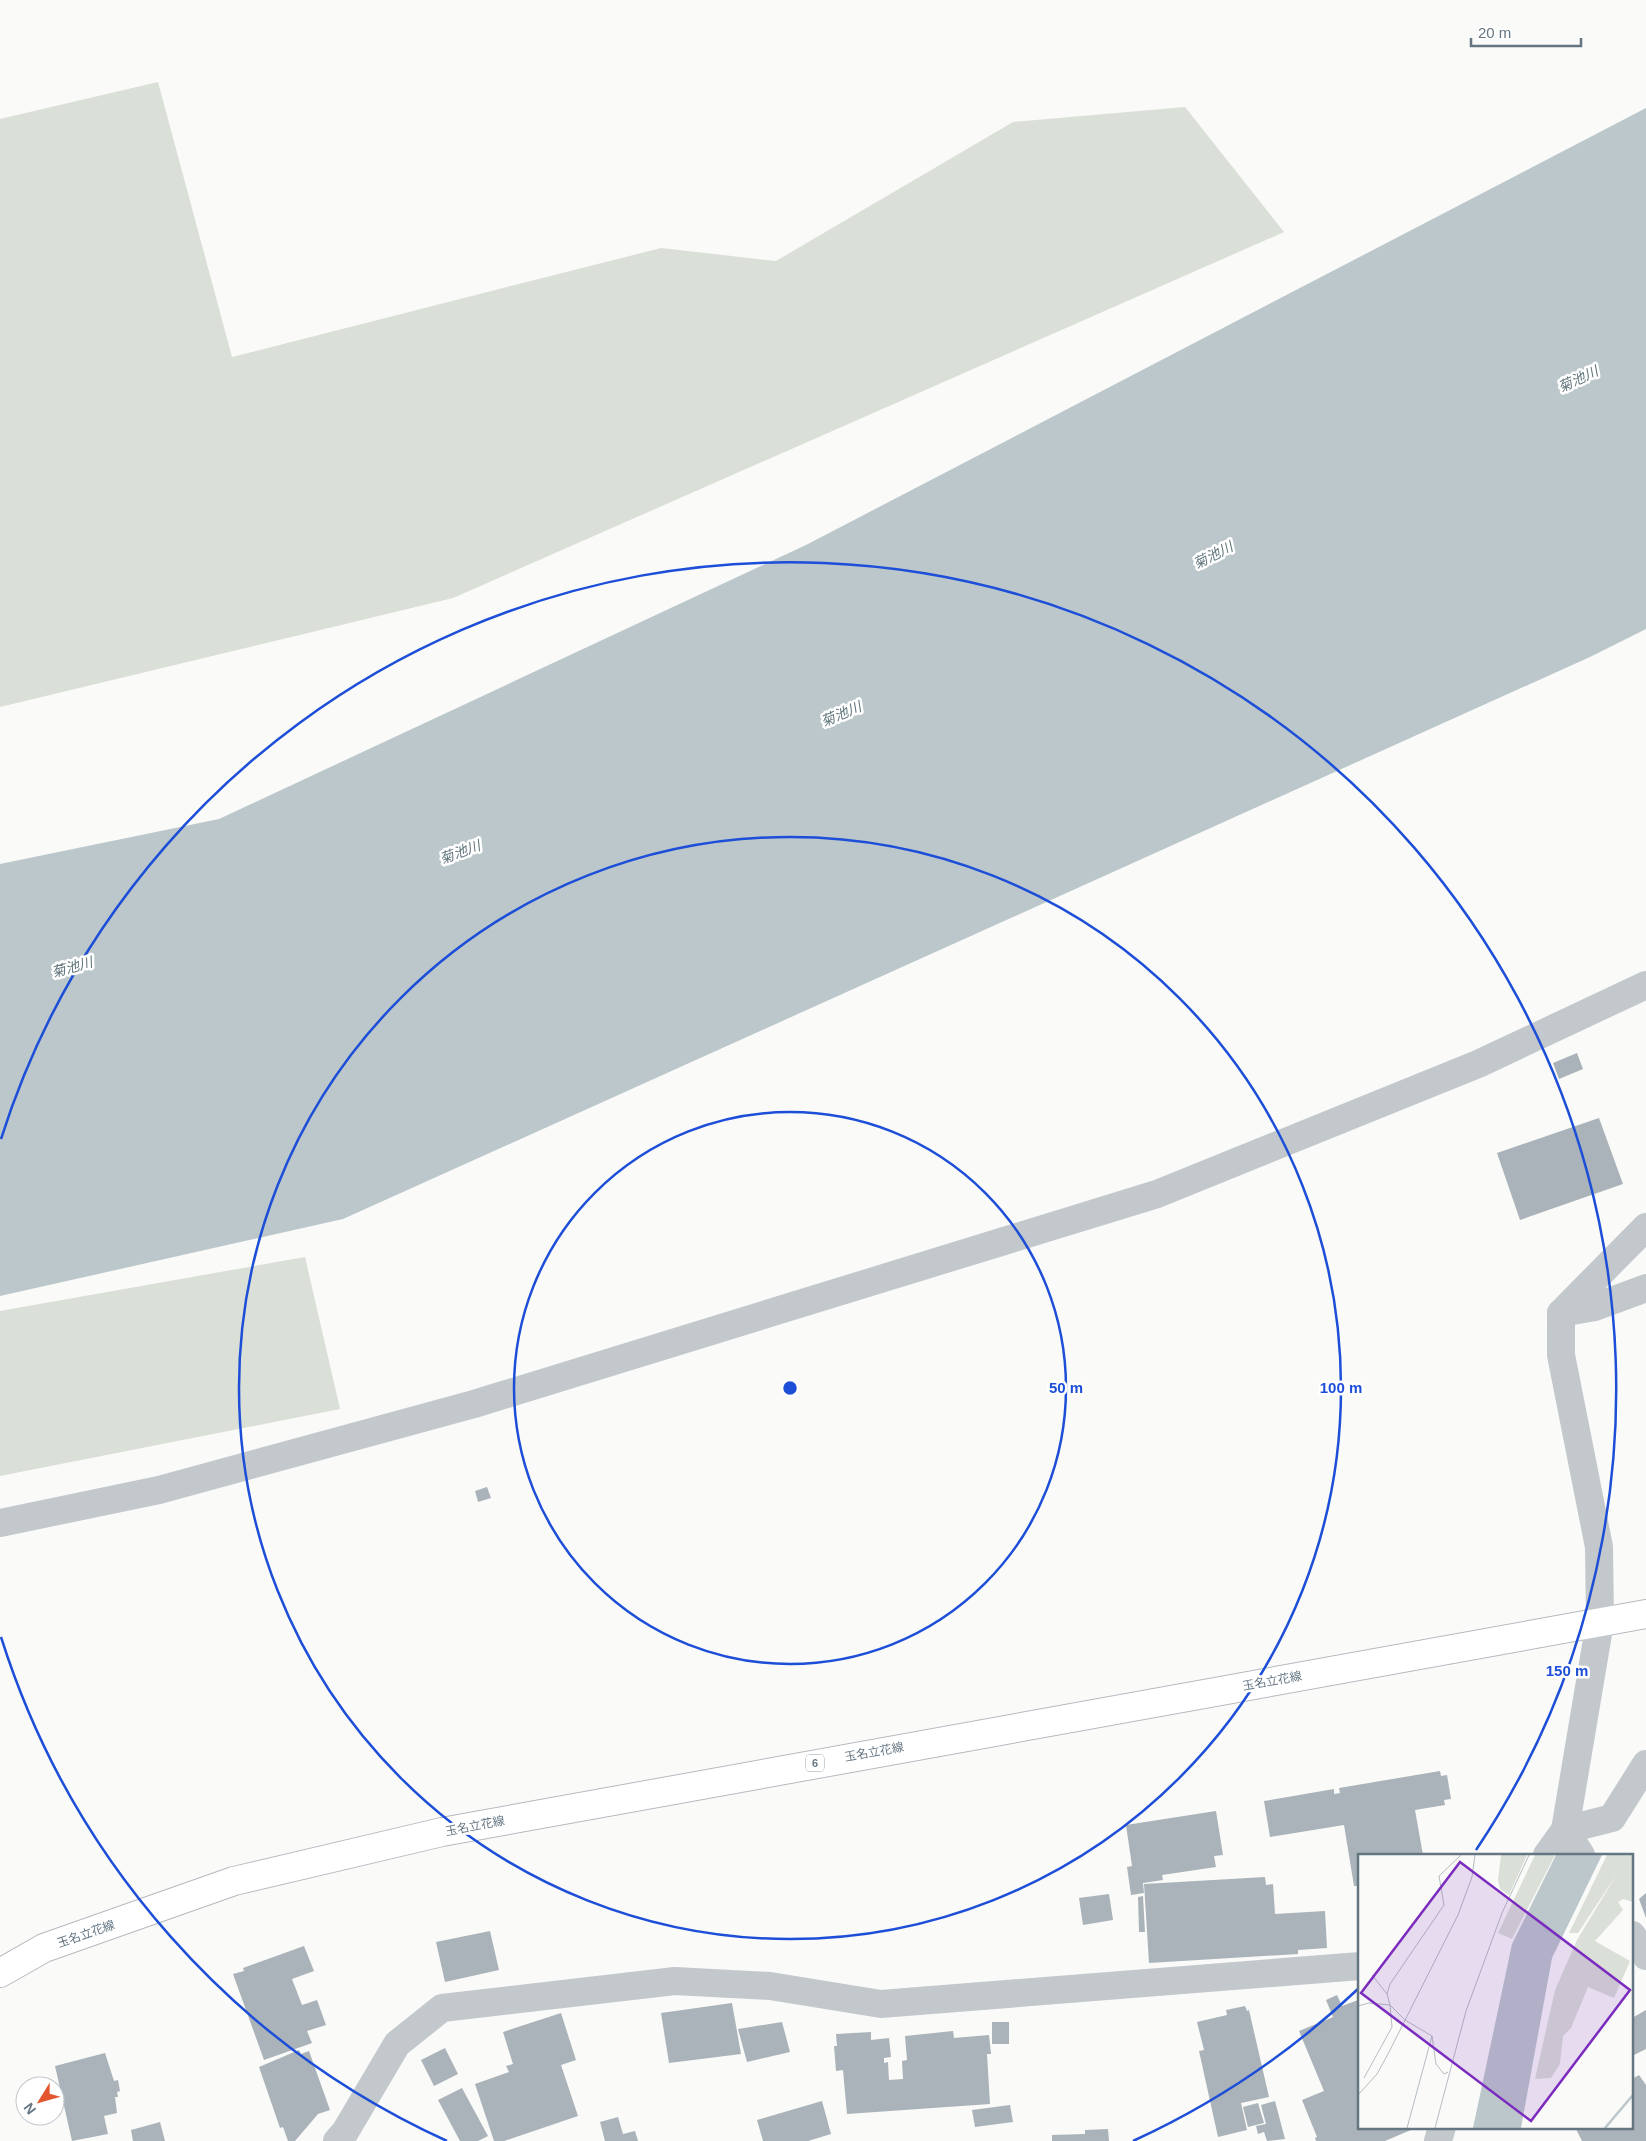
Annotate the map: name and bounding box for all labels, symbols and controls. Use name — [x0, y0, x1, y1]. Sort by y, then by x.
scale bar — [1471, 15, 1581, 47]
text: 20 m — [1478, 24, 1511, 41]
water label: 菊池川 — [1556, 362, 1602, 395]
water label: 菊池川 — [1191, 537, 1237, 572]
water label: 菊池川 — [819, 698, 865, 730]
water label: 菊池川 — [438, 837, 484, 867]
water label: 菊池川 — [50, 953, 96, 980]
centre of rings — [781, 1379, 799, 1397]
text: 50 m — [1049, 1379, 1083, 1396]
text: 100 m — [1320, 1379, 1362, 1396]
text: 150 m — [1546, 1662, 1588, 1679]
street label: 玉名立花線 — [1241, 1669, 1303, 1693]
street label: 玉名立花線 — [843, 1740, 905, 1764]
road number: 6 — [806, 1755, 824, 1772]
street label: 玉名立花線 — [444, 1813, 506, 1839]
inset map — [1358, 1854, 1634, 2128]
street label: 玉名立花線 — [55, 1918, 117, 1950]
north arrow — [15, 2076, 65, 2126]
text: N — [20, 2100, 39, 2118]

